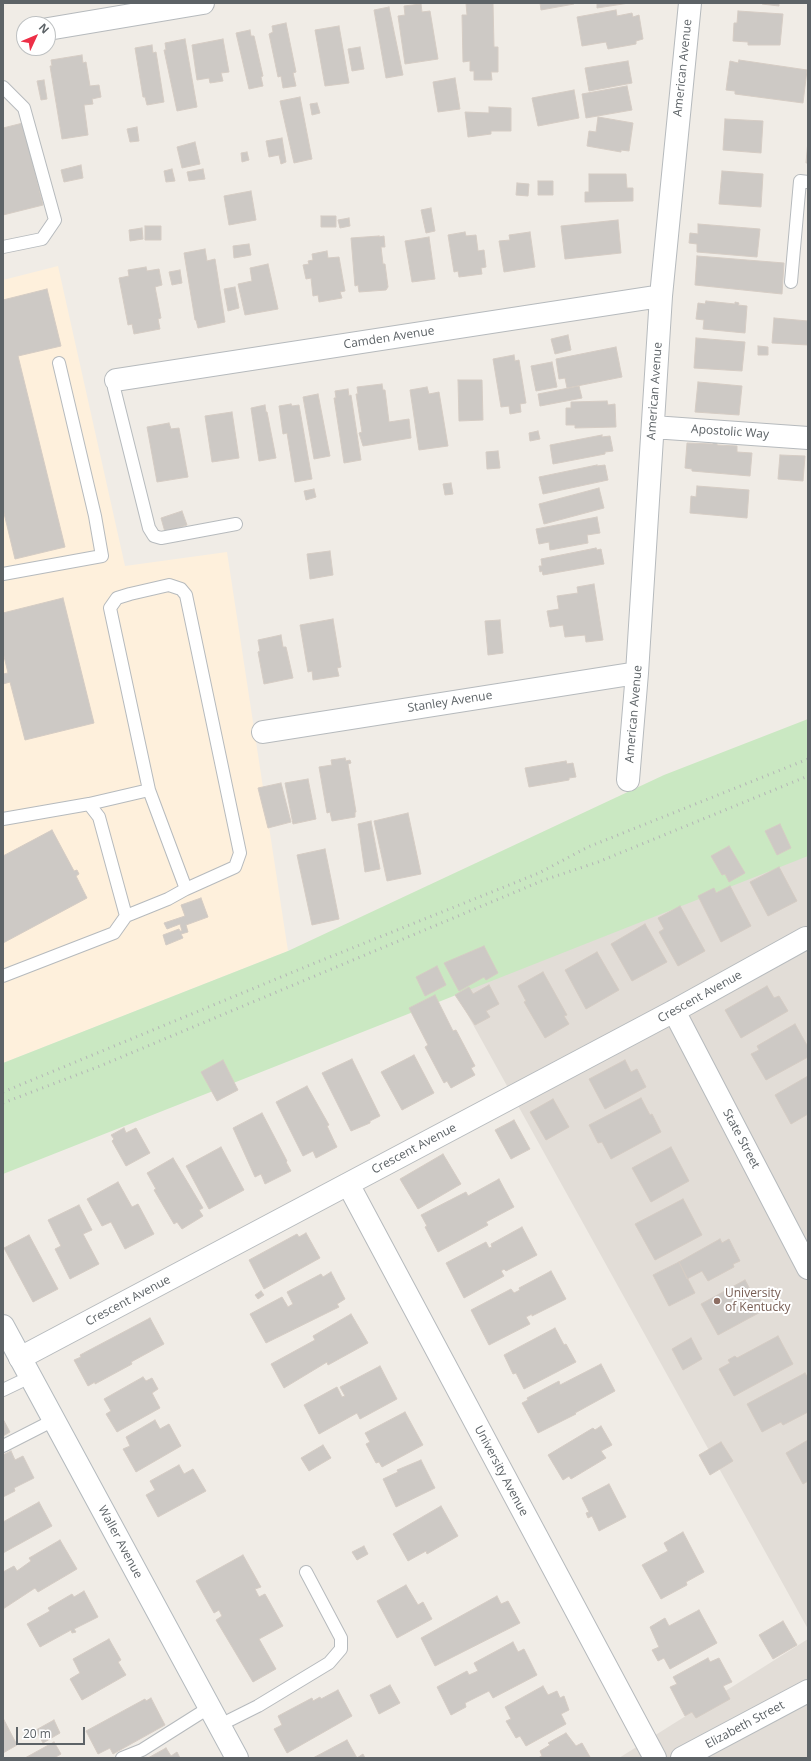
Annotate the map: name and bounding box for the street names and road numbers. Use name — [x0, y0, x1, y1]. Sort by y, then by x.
street label: American Avenue — [671, 18, 695, 118]
street label: Camden Avenue — [343, 324, 435, 352]
street label: American Avenue — [644, 342, 666, 440]
street label: Apostolic Way — [691, 422, 769, 442]
street label: American Avenue — [623, 665, 645, 763]
street label: Stanley Avenue — [407, 688, 493, 716]
street label: Crescent Avenue — [655, 968, 745, 1026]
street label: State Street — [719, 1107, 763, 1171]
street label: Crescent Avenue — [369, 1121, 459, 1177]
street label: Crescent Avenue — [83, 1273, 173, 1329]
street label: University Avenue — [471, 1423, 531, 1519]
street label: Waller Avenue — [95, 1503, 145, 1581]
street label: Elizabeth Street — [703, 1698, 787, 1752]

